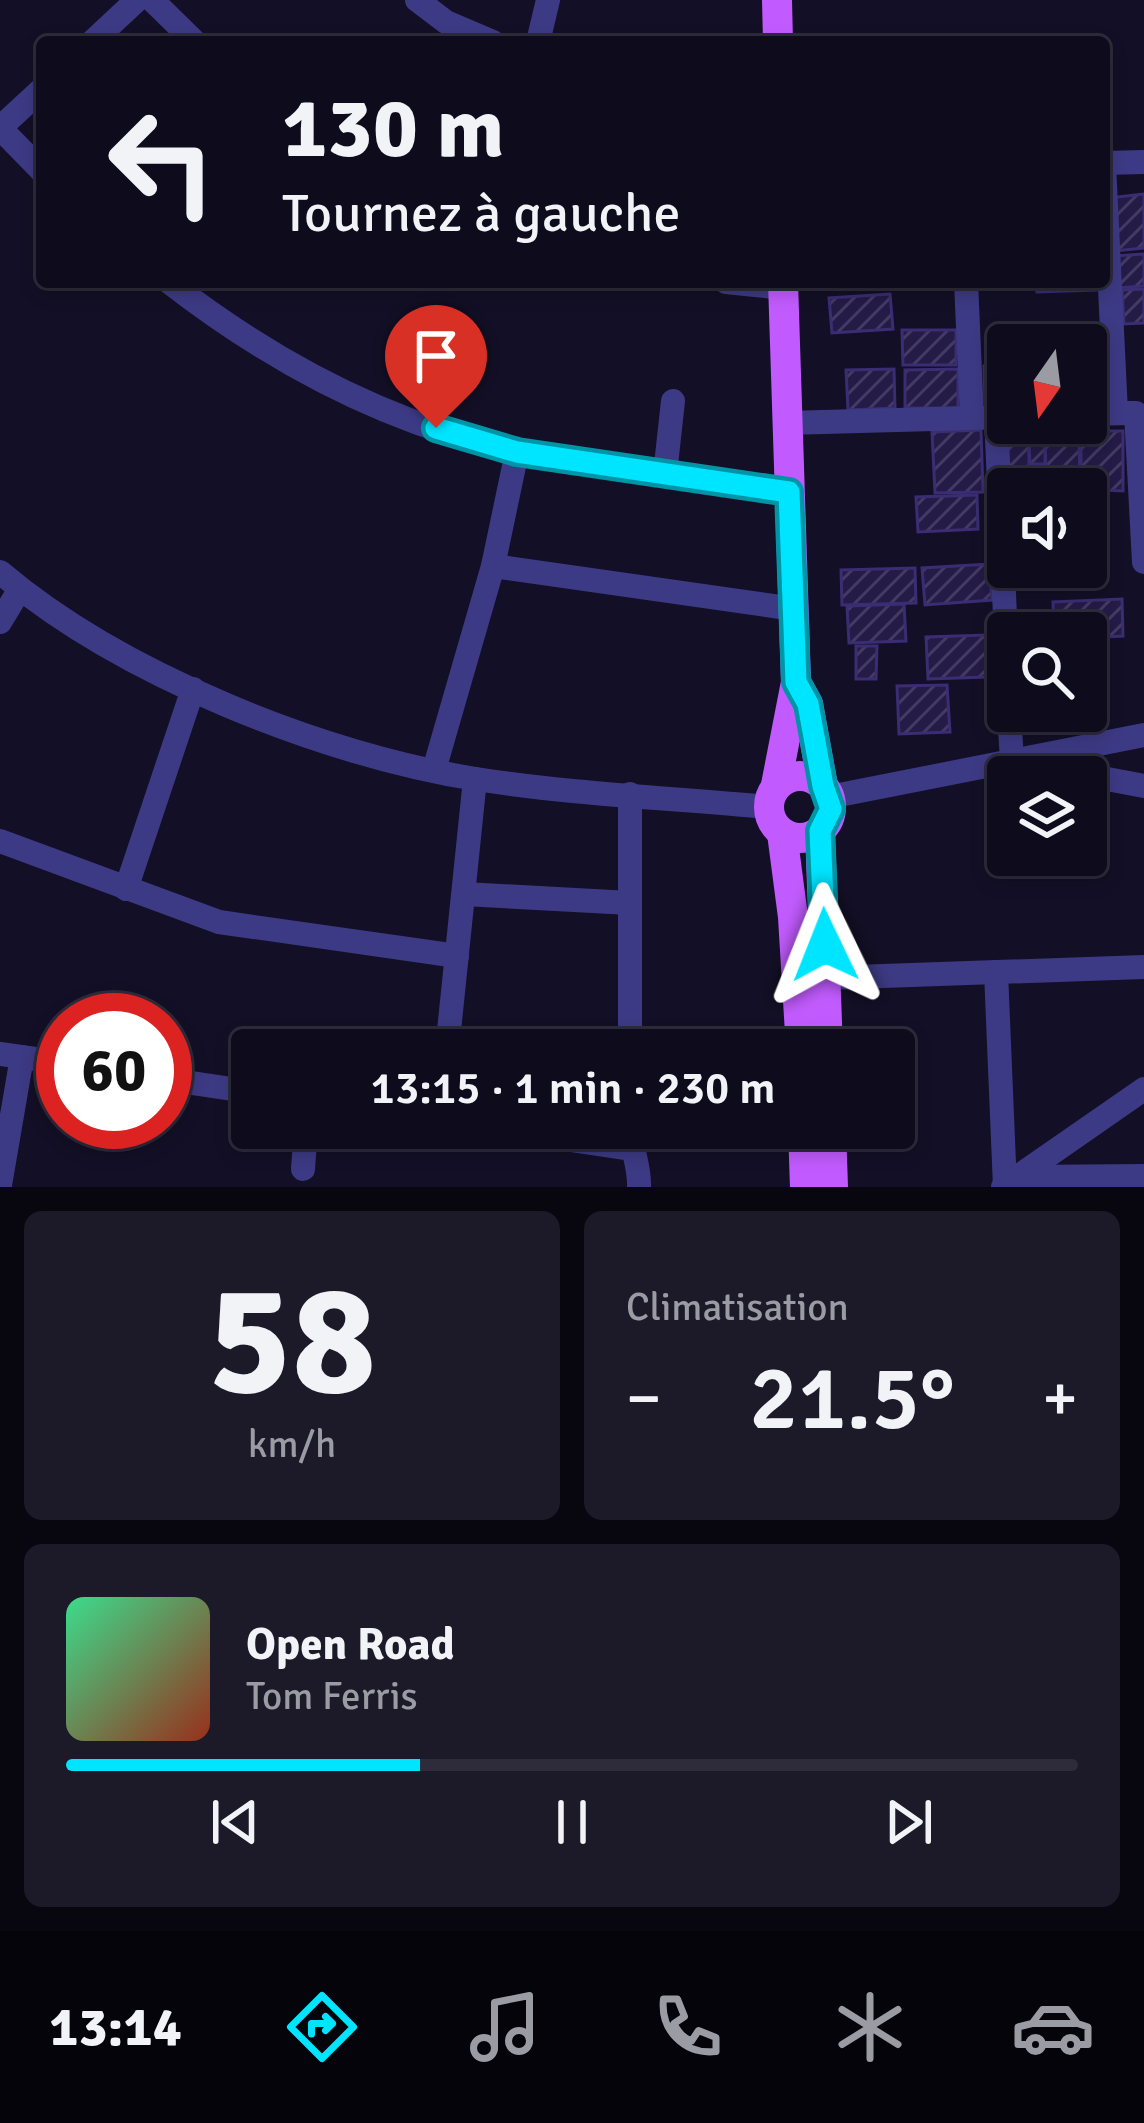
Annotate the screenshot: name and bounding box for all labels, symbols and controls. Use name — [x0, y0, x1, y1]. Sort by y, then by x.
text: 130 m — [282, 77, 504, 181]
icon: left — [84, 84, 240, 240]
text: Tournez à gauche — [282, 180, 680, 247]
pin — [385, 305, 487, 428]
icon: arrive — [403, 323, 469, 389]
north arrow — [987, 324, 1107, 444]
map controls — [987, 324, 1107, 876]
button: sound — [987, 468, 1107, 588]
button: search — [987, 612, 1107, 732]
button: layers — [987, 756, 1107, 876]
position arrow — [762, 882, 888, 1008]
speed limit sign: 60 — [36, 993, 192, 1149]
text: 13:15 · 1 min · 230 m — [371, 1061, 775, 1116]
text: 58 — [208, 1245, 376, 1438]
text: Climatisation — [626, 1283, 849, 1331]
text: 21.5° — [749, 1343, 955, 1454]
text: − — [626, 1358, 662, 1439]
text: + — [1042, 1358, 1078, 1439]
text: km/h — [248, 1420, 336, 1468]
text: Open Road — [246, 1617, 455, 1672]
text: Tom Ferris — [246, 1672, 418, 1720]
icon: previous — [202, 1789, 268, 1855]
icon: pause — [539, 1789, 605, 1855]
icon: next — [876, 1789, 942, 1855]
icon: directions — [280, 1985, 364, 2069]
icon: music — [463, 1985, 547, 2069]
icon: phone — [646, 1985, 730, 2069]
icon: climate — [828, 1985, 912, 2069]
icon: car — [1011, 1985, 1095, 2069]
text: 13:14 — [49, 1994, 182, 2061]

